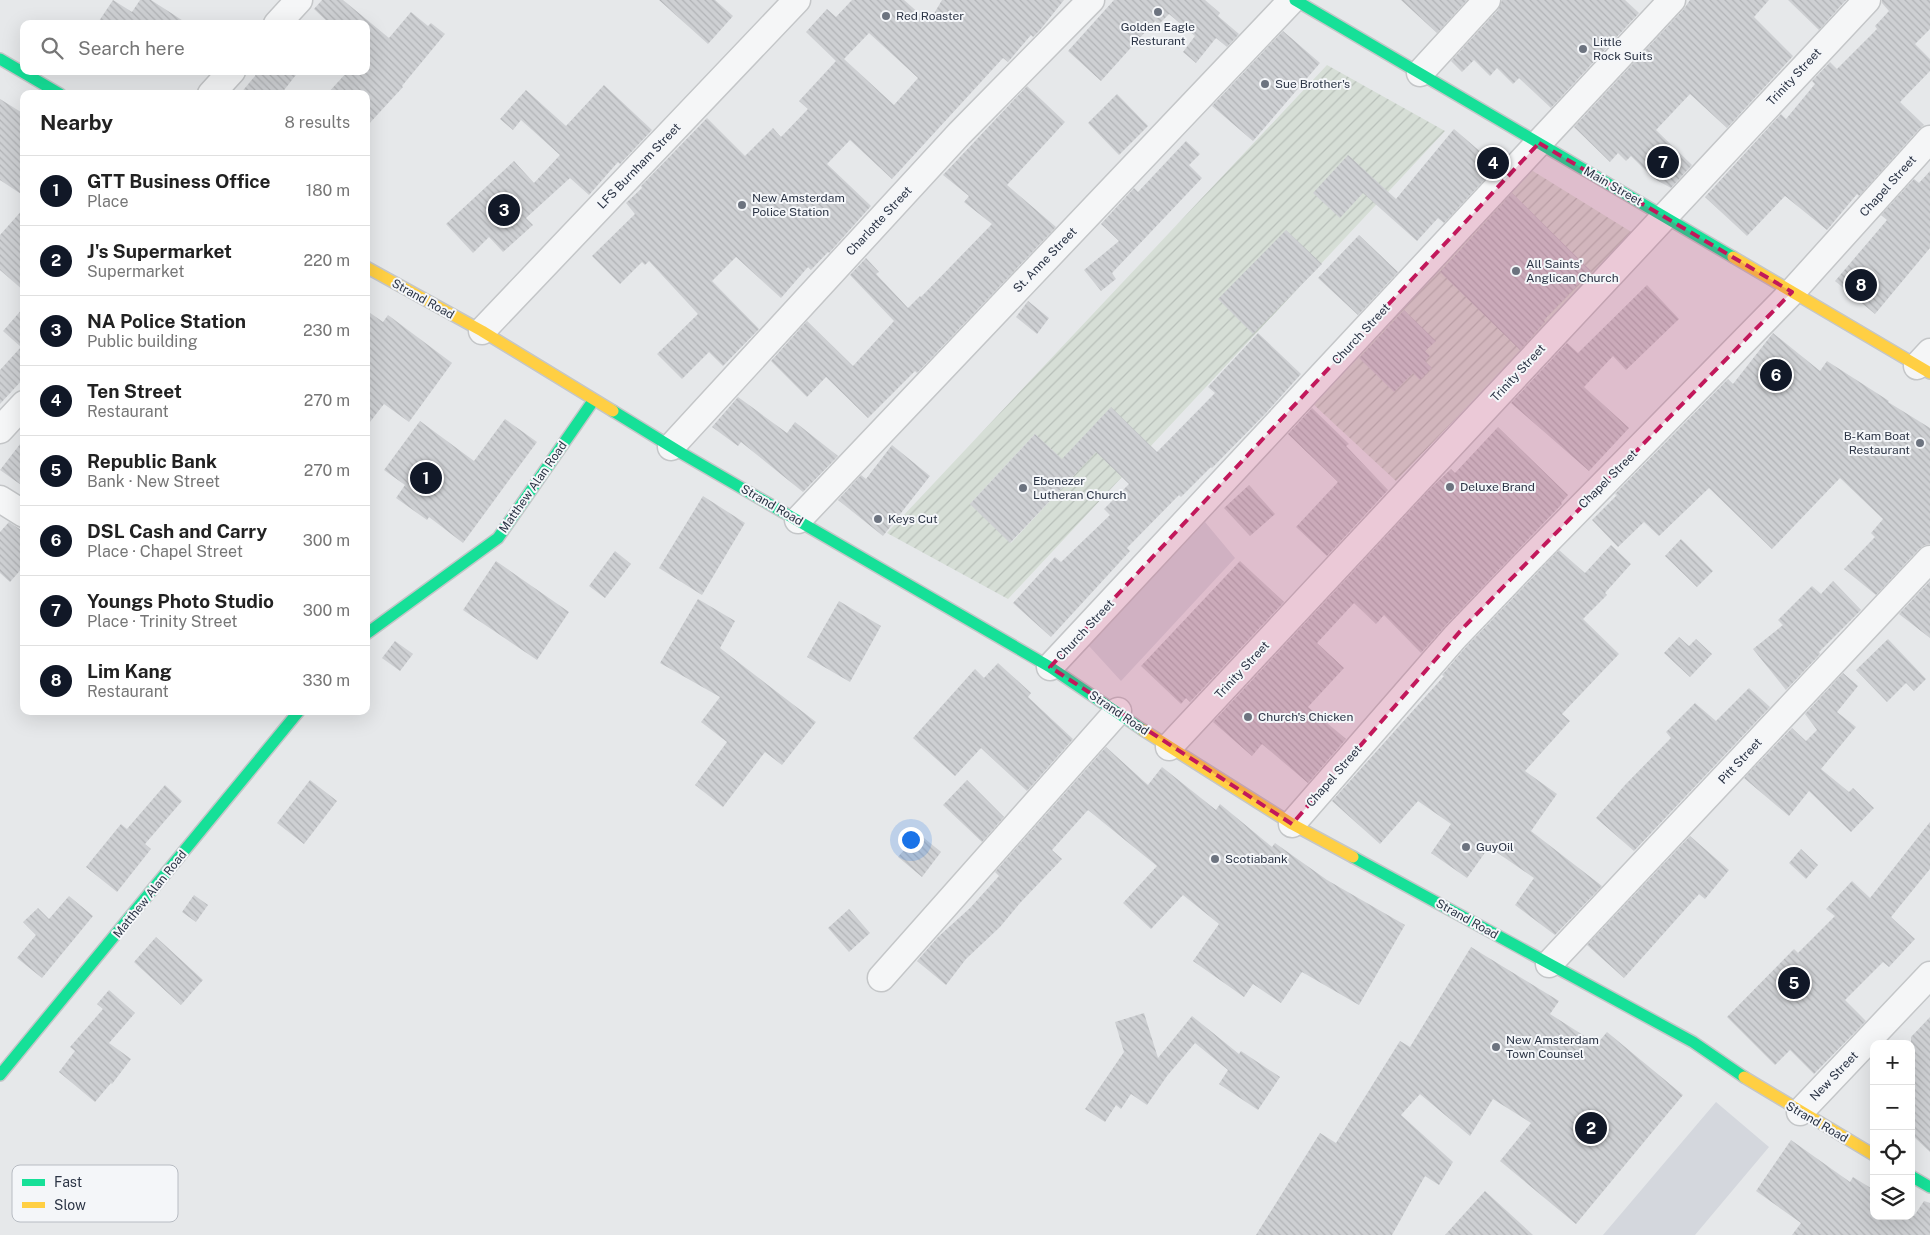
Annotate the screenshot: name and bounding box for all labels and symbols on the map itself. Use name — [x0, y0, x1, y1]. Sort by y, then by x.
marker: Golden Eagle Resturant — [1152, 6, 1164, 18]
place label: Red Roaster — [896, 9, 964, 23]
marker: Red Roaster — [880, 10, 892, 22]
place label: Golden Eagle Resturant — [1121, 20, 1195, 48]
place label: Little Rock Suits — [1593, 35, 1653, 63]
marker: Little Rock Suits — [1577, 43, 1589, 55]
street label: Trinity Street — [1764, 45, 1824, 109]
place label: Sue Brother's — [1275, 77, 1350, 91]
marker: Sue Brother's — [1259, 78, 1271, 90]
street label: LFS Burnham Street — [595, 120, 684, 212]
pin: 7 — [1647, 143, 1679, 181]
pin: 4 — [1477, 144, 1509, 182]
street label: Chapel Street — [1857, 152, 1919, 219]
street label: Main Street — [1581, 164, 1645, 209]
street label: Charlotte Street — [843, 183, 915, 259]
pin: 3 — [488, 191, 520, 229]
place label: New Amsterdam Police Station — [752, 191, 845, 219]
marker: New Amsterdam Police Station — [736, 199, 748, 211]
street label: St. Anne Street — [1010, 224, 1080, 295]
place label: All Saints' Anglican Church — [1526, 257, 1619, 285]
marker: All Saints' Anglican Church — [1510, 265, 1522, 277]
pin: 8 — [1845, 266, 1877, 304]
street label: Strand Road — [389, 276, 457, 322]
street label: Church Street — [1329, 300, 1393, 367]
street label: Trinity Street — [1488, 341, 1548, 405]
pin: 6 — [1760, 356, 1792, 394]
place label: B-Kam Boat Restaurant — [1844, 429, 1910, 457]
marker: B-Kam Boat Restaurant — [1914, 437, 1926, 449]
street label: Matthew Alan Road — [496, 439, 570, 535]
street label: Chapel Street — [1576, 446, 1641, 511]
pin: 1 — [410, 459, 442, 497]
place label: Ebenezer Lutheran Church — [1033, 474, 1127, 502]
place label: Deluxe Brand — [1460, 480, 1535, 494]
marker: Deluxe Brand — [1444, 481, 1456, 493]
street label: Strand Road — [739, 482, 805, 528]
marker: Ebenezer Lutheran Church — [1017, 482, 1029, 494]
place label: Keys Cut — [888, 512, 938, 526]
marker: Keys Cut — [872, 513, 884, 525]
street label: Church Street — [1053, 596, 1117, 663]
street label: Trinity Street — [1212, 638, 1272, 702]
street label: Strand Road — [1086, 688, 1152, 738]
place label: Church's Chicken — [1258, 710, 1353, 724]
marker: Church's Chicken — [1242, 711, 1254, 723]
street label: Pitt Street — [1715, 735, 1765, 787]
street label: Chapel Street — [1303, 742, 1365, 810]
your location — [898, 827, 924, 853]
place label: GuyOil — [1476, 840, 1514, 854]
marker: GuyOil — [1460, 841, 1472, 853]
street label: Matthew Alan Road — [110, 847, 190, 941]
place label: Scotiabank — [1225, 852, 1288, 866]
marker: Scotiabank — [1209, 853, 1221, 865]
street label: Strand Road — [1433, 896, 1501, 942]
pin: 5 — [1778, 964, 1810, 1002]
place label: New Amsterdam Town Counsel — [1506, 1033, 1599, 1061]
marker: New Amsterdam Town Counsel — [1490, 1041, 1502, 1053]
street label: New Street — [1807, 1048, 1861, 1104]
street label: Strand Road — [1784, 1099, 1850, 1145]
pin: 2 — [1575, 1109, 1607, 1147]
legend — [12, 1165, 178, 1222]
text: Fast — [54, 1174, 82, 1190]
text: Slow — [54, 1197, 86, 1213]

